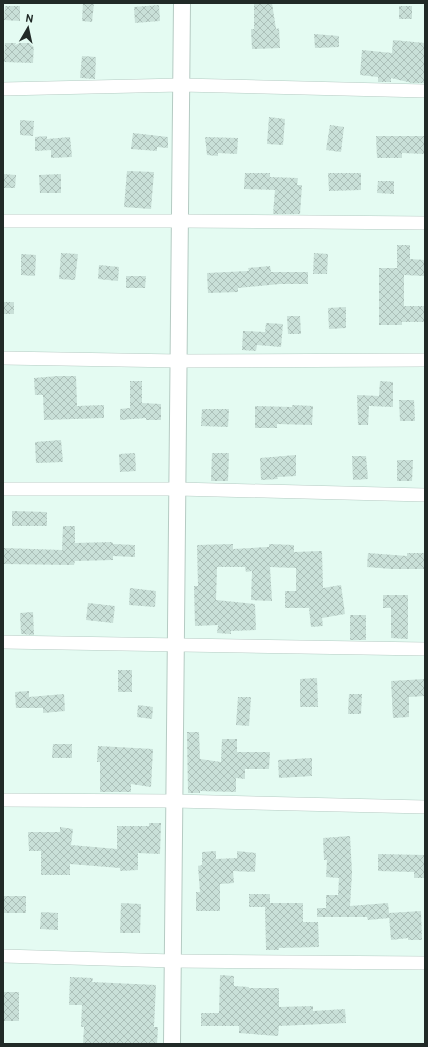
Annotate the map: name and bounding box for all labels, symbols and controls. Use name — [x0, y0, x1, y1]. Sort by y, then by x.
north arrow — [8, 8, 48, 48]
text: N — [24, 12, 34, 27]

